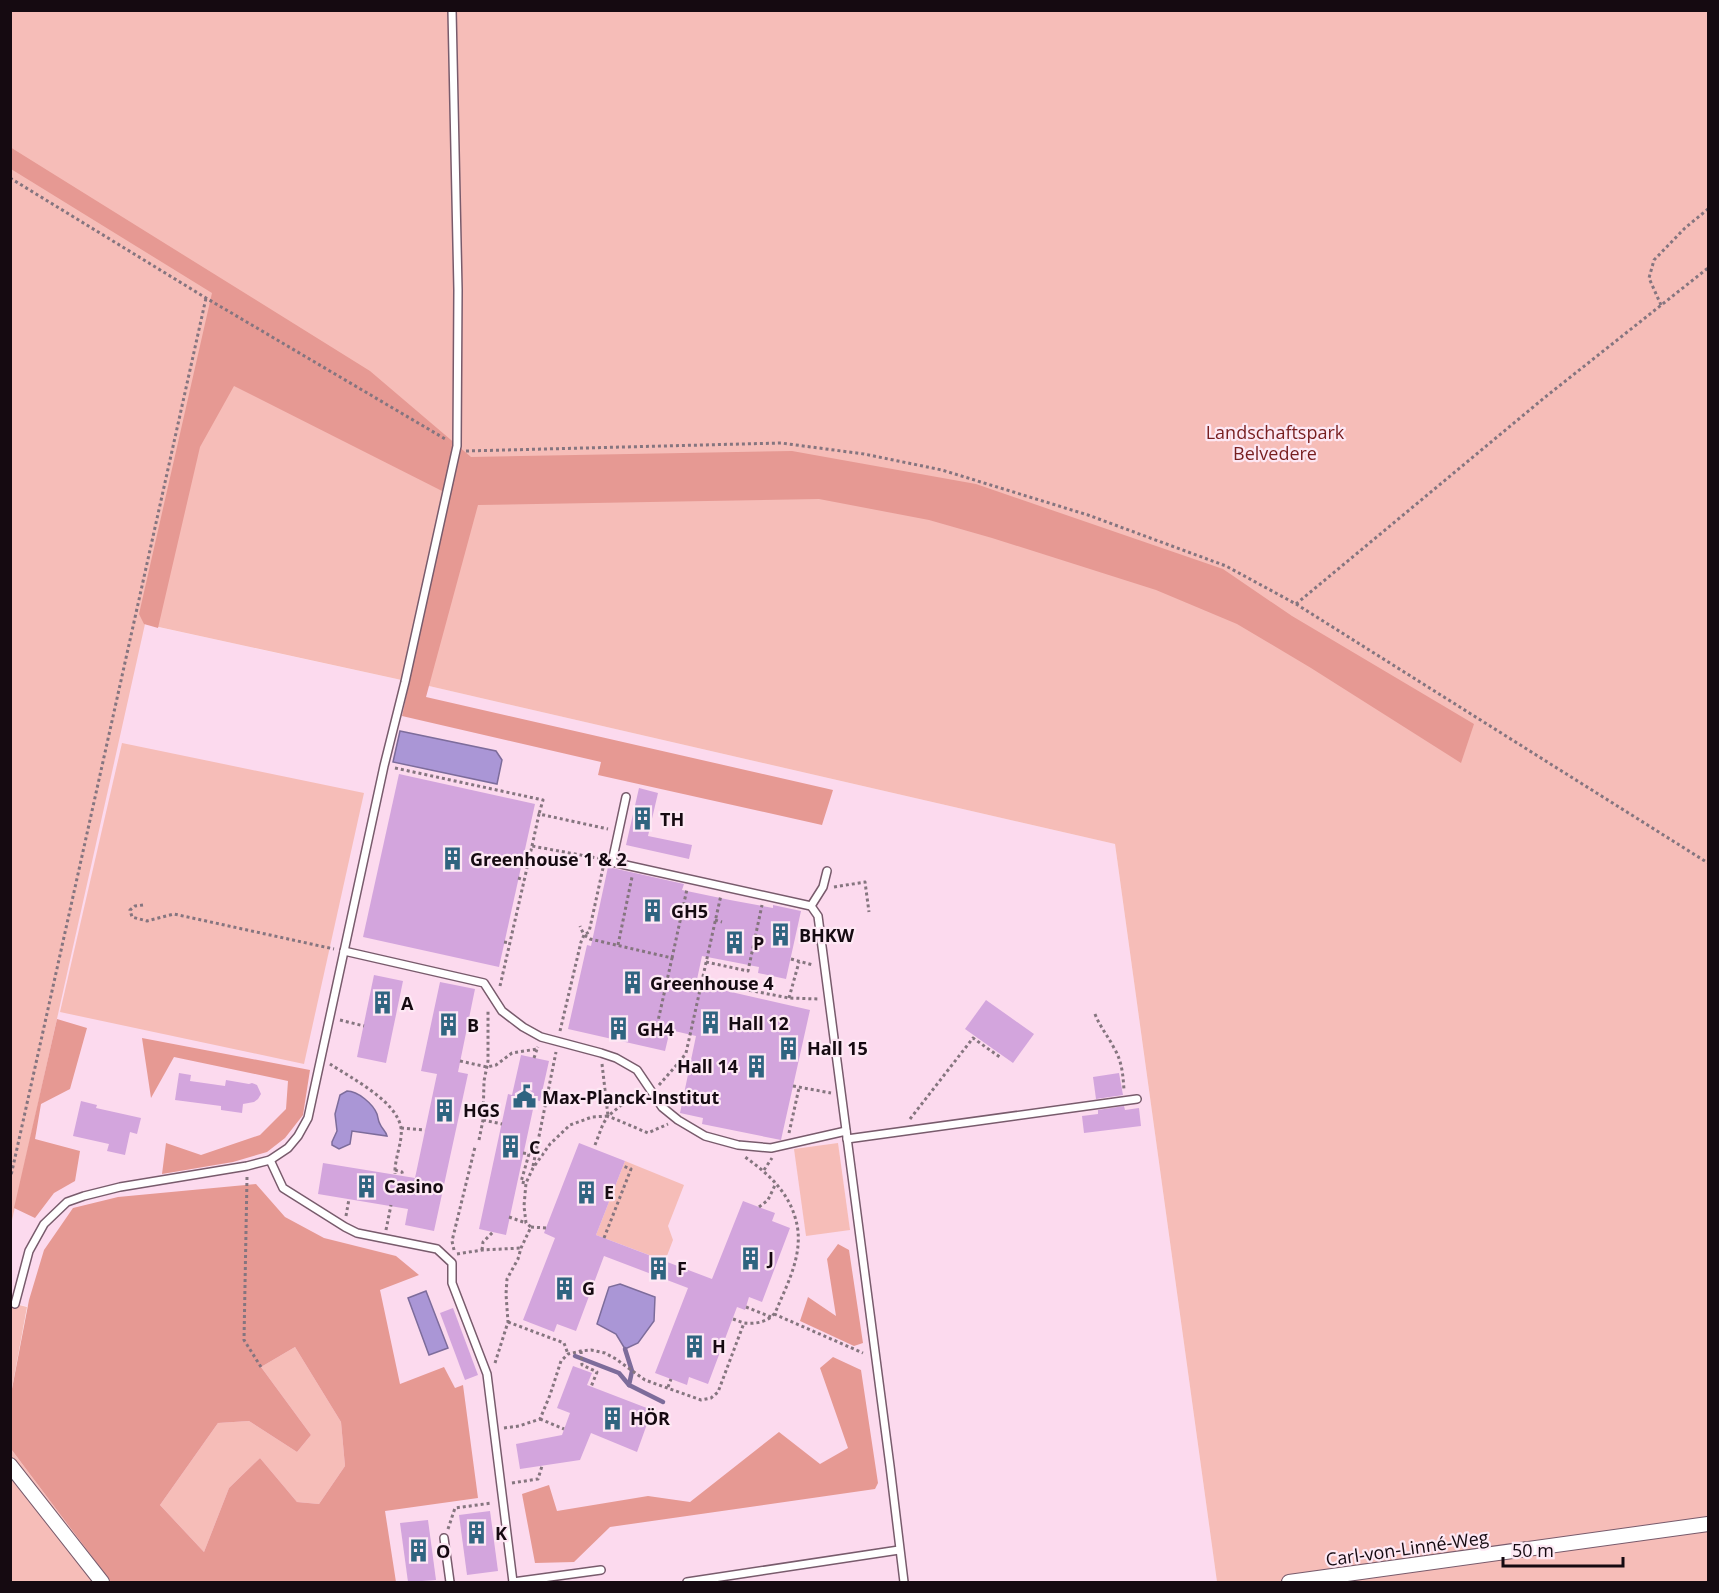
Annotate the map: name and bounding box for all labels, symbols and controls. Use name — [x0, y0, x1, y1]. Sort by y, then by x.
park label: Landschaftspark Belvedere — [1206, 420, 1345, 465]
building icon: TH — [629, 806, 655, 832]
place label: TH — [660, 807, 684, 831]
building icon: Greenhouse 1 & 2 — [439, 846, 465, 872]
place label: Greenhouse 1 & 2 — [470, 847, 627, 871]
building icon: GH5 — [640, 898, 666, 924]
place label: GH5 — [671, 899, 708, 923]
building icon: BHKW — [768, 922, 794, 948]
place label: BHKW — [799, 923, 855, 947]
building icon: P — [722, 930, 748, 956]
place label: P — [753, 931, 764, 955]
building icon: Greenhouse 4 — [619, 970, 645, 996]
place label: Greenhouse 4 — [650, 971, 774, 995]
building icon: A — [370, 990, 396, 1016]
place label: A — [401, 991, 414, 1015]
building icon: Hall 12 — [697, 1010, 723, 1036]
place label: Hall 12 — [728, 1011, 789, 1035]
building icon: B — [436, 1012, 462, 1038]
place label: B — [467, 1013, 479, 1037]
building icon: GH4 — [606, 1016, 632, 1042]
place label: GH4 — [637, 1017, 674, 1041]
building icon: Hall 15 — [776, 1035, 802, 1061]
place label: Hall 15 — [807, 1036, 868, 1060]
building icon: Hall 14 — [743, 1053, 769, 1079]
place label: Hall 14 — [677, 1054, 738, 1078]
public building icon: Max-Planck-Institut — [511, 1084, 537, 1110]
place label: Max-Planck-Institut — [542, 1085, 719, 1109]
building icon: HGS — [432, 1097, 458, 1123]
place label: HGS — [463, 1098, 500, 1122]
building icon: C — [498, 1134, 524, 1160]
place label: C — [529, 1135, 540, 1159]
building icon: Casino — [353, 1173, 379, 1199]
place label: Casino — [384, 1174, 444, 1198]
building icon: E — [573, 1179, 599, 1205]
place label: E — [604, 1180, 614, 1204]
building icon: J — [737, 1245, 763, 1271]
place label: J — [766, 1246, 774, 1270]
building icon: F — [646, 1255, 672, 1281]
place label: F — [677, 1256, 687, 1280]
building icon: G — [551, 1275, 577, 1301]
place label: G — [582, 1276, 595, 1300]
building icon: H — [681, 1333, 707, 1359]
place label: H — [712, 1334, 726, 1358]
building icon: HÖR — [599, 1405, 625, 1431]
place label: HÖR — [630, 1406, 670, 1430]
building icon: K — [464, 1520, 490, 1546]
place label: K — [495, 1521, 507, 1545]
street label: Carl-von-Linné-Weg — [1324, 1525, 1490, 1571]
scale bar — [1503, 1530, 1623, 1568]
building icon: O — [405, 1538, 431, 1564]
text: 50 m — [1512, 1538, 1554, 1562]
place label: O — [436, 1539, 450, 1563]

